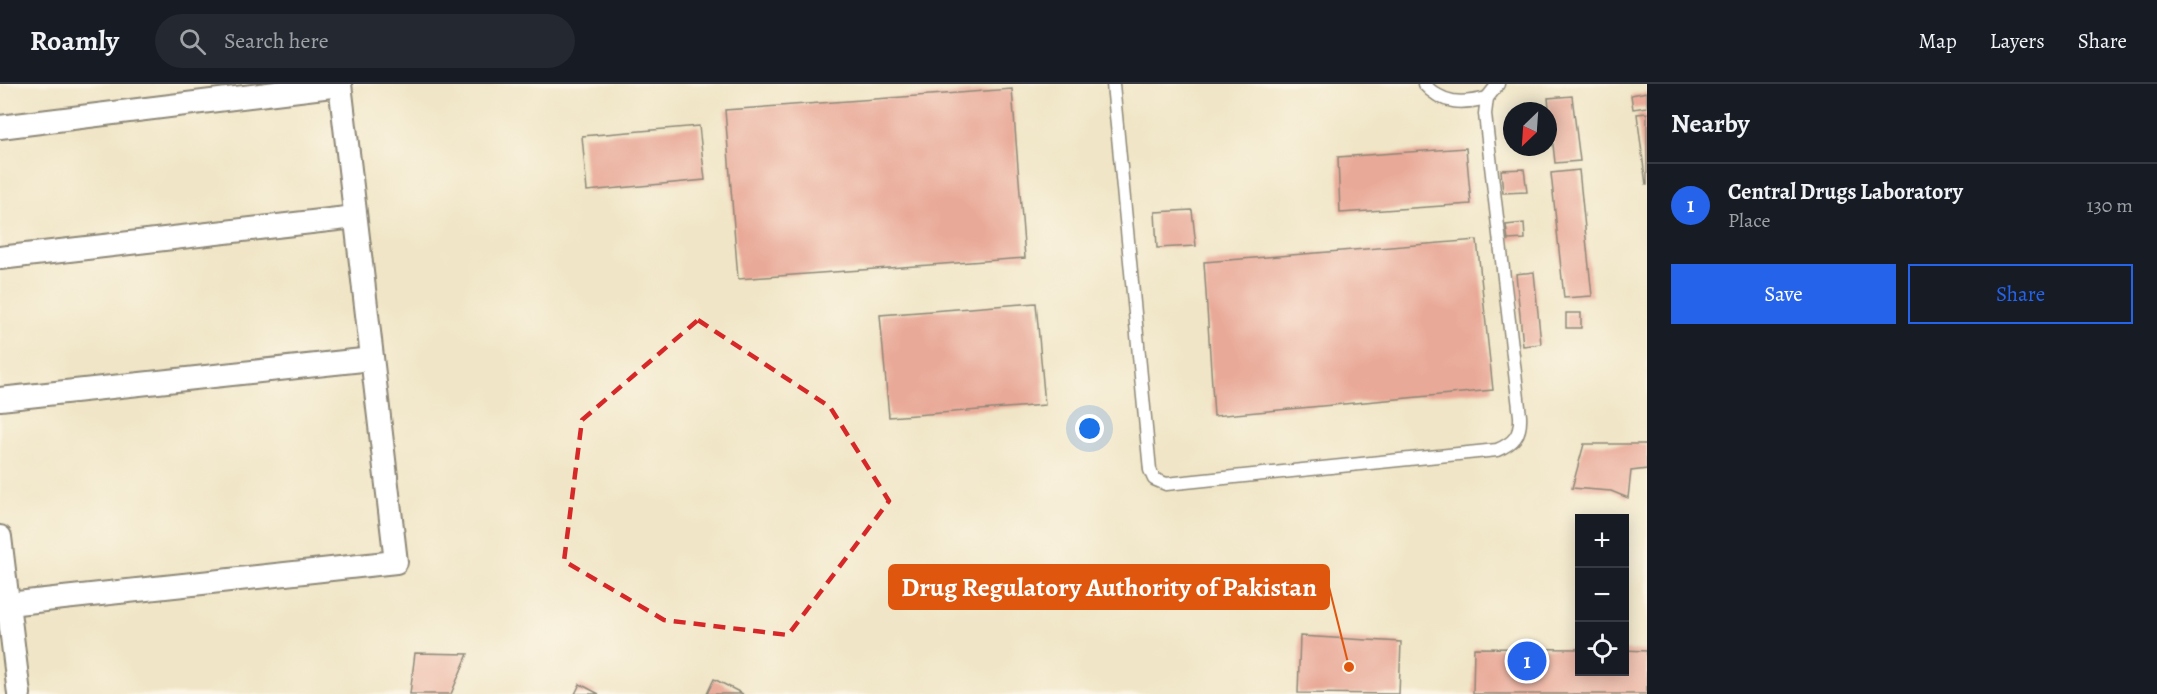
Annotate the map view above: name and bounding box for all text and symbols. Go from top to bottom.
search box [155,14,575,68]
text: Roamly [30,22,119,60]
icon: search [176,25,209,58]
text: Search here [224,26,329,56]
text: Map [1918,27,1957,55]
text: Layers [1990,27,2045,55]
text: Share [2078,27,2127,55]
north arrow [1503,102,1557,156]
text: Nearby [1671,106,1750,141]
text: Central Drugs Laboratory [1728,177,1963,207]
text: 1 [1687,192,1694,219]
text: 130 m [2087,192,2133,219]
text: Place [1728,207,1770,234]
button: Save [1671,264,1896,324]
button: Share [1908,264,2133,324]
your location [1075,414,1104,443]
map controls [1575,514,1629,676]
button: + [1575,514,1629,568]
callout: Drug Regulatory Authority of Pakistan [889,565,1329,609]
button: − [1575,568,1629,622]
text: Drug Regulatory Authority of Pakistan [901,570,1317,605]
button: locate [1575,622,1629,676]
pin: 1 [1508,638,1546,684]

